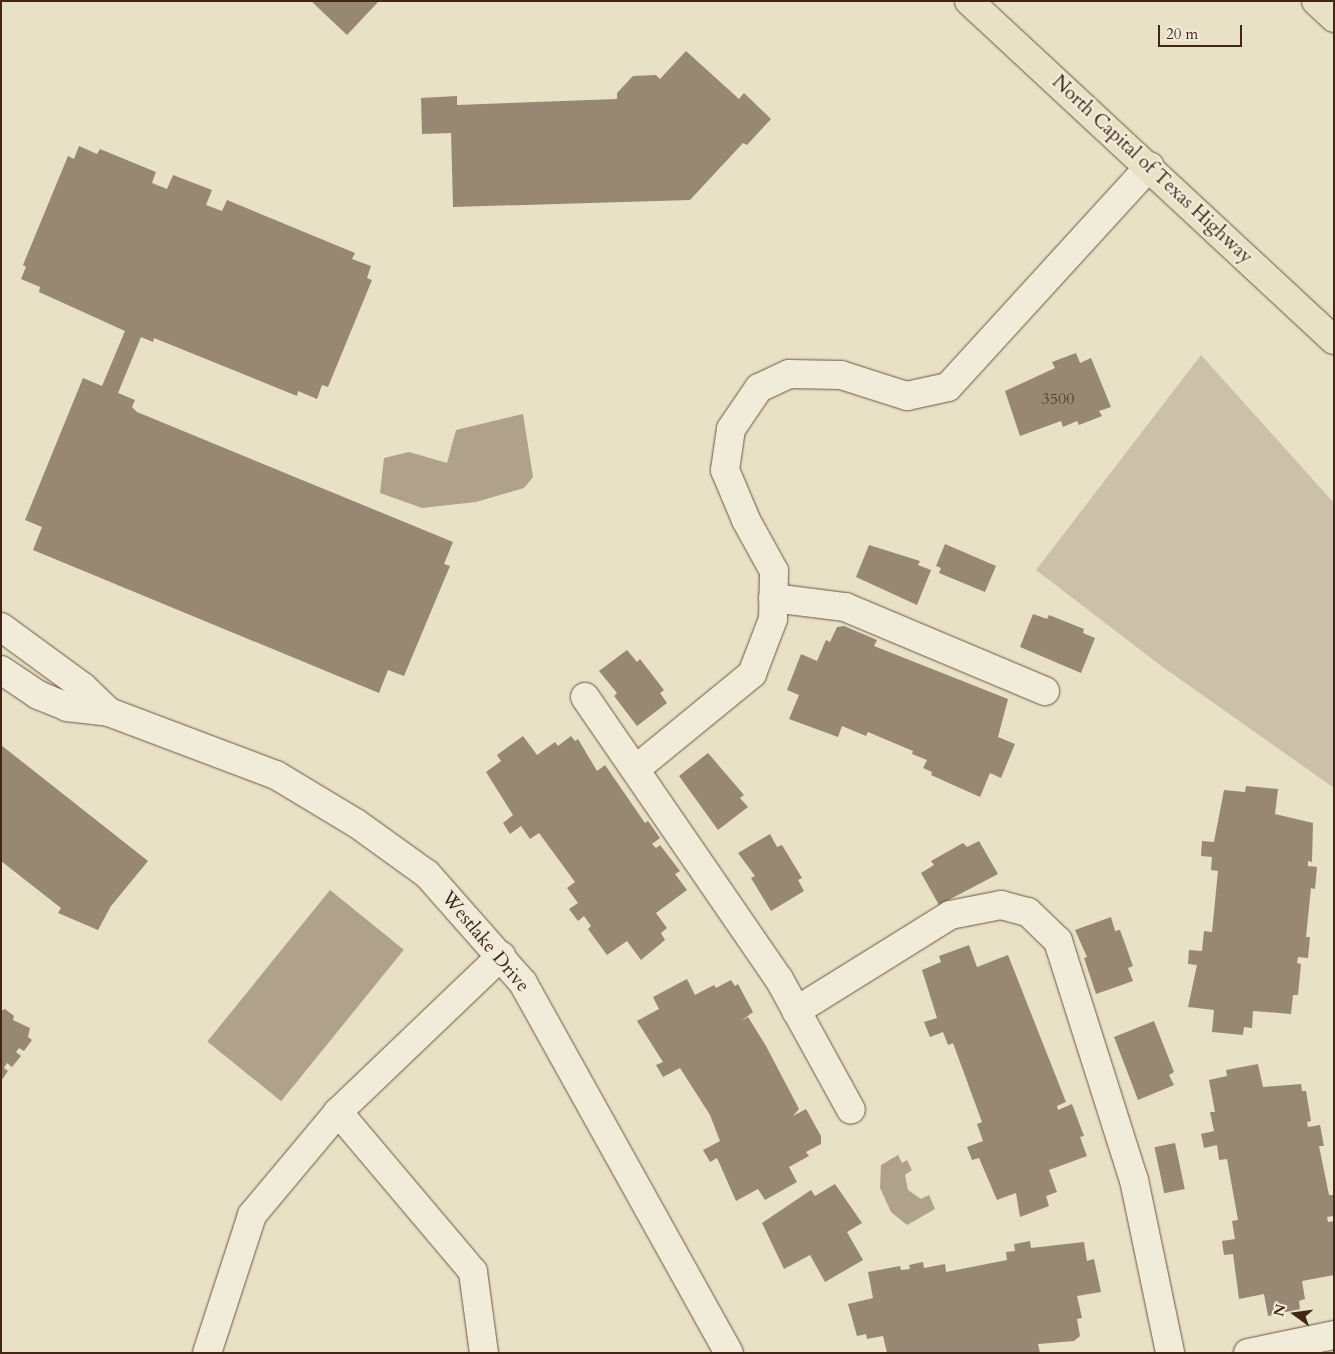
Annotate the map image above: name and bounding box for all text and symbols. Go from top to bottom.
scale bar [1160,15,1244,47]
text: 20 m [1166,24,1198,44]
street label: North Capital of Texas Highway [1047,71,1257,269]
house number: 3500 [1042,389,1074,409]
street label: Westlake Drive [436,887,534,997]
north arrow [1270,1289,1320,1339]
text: N [1269,1302,1291,1318]

